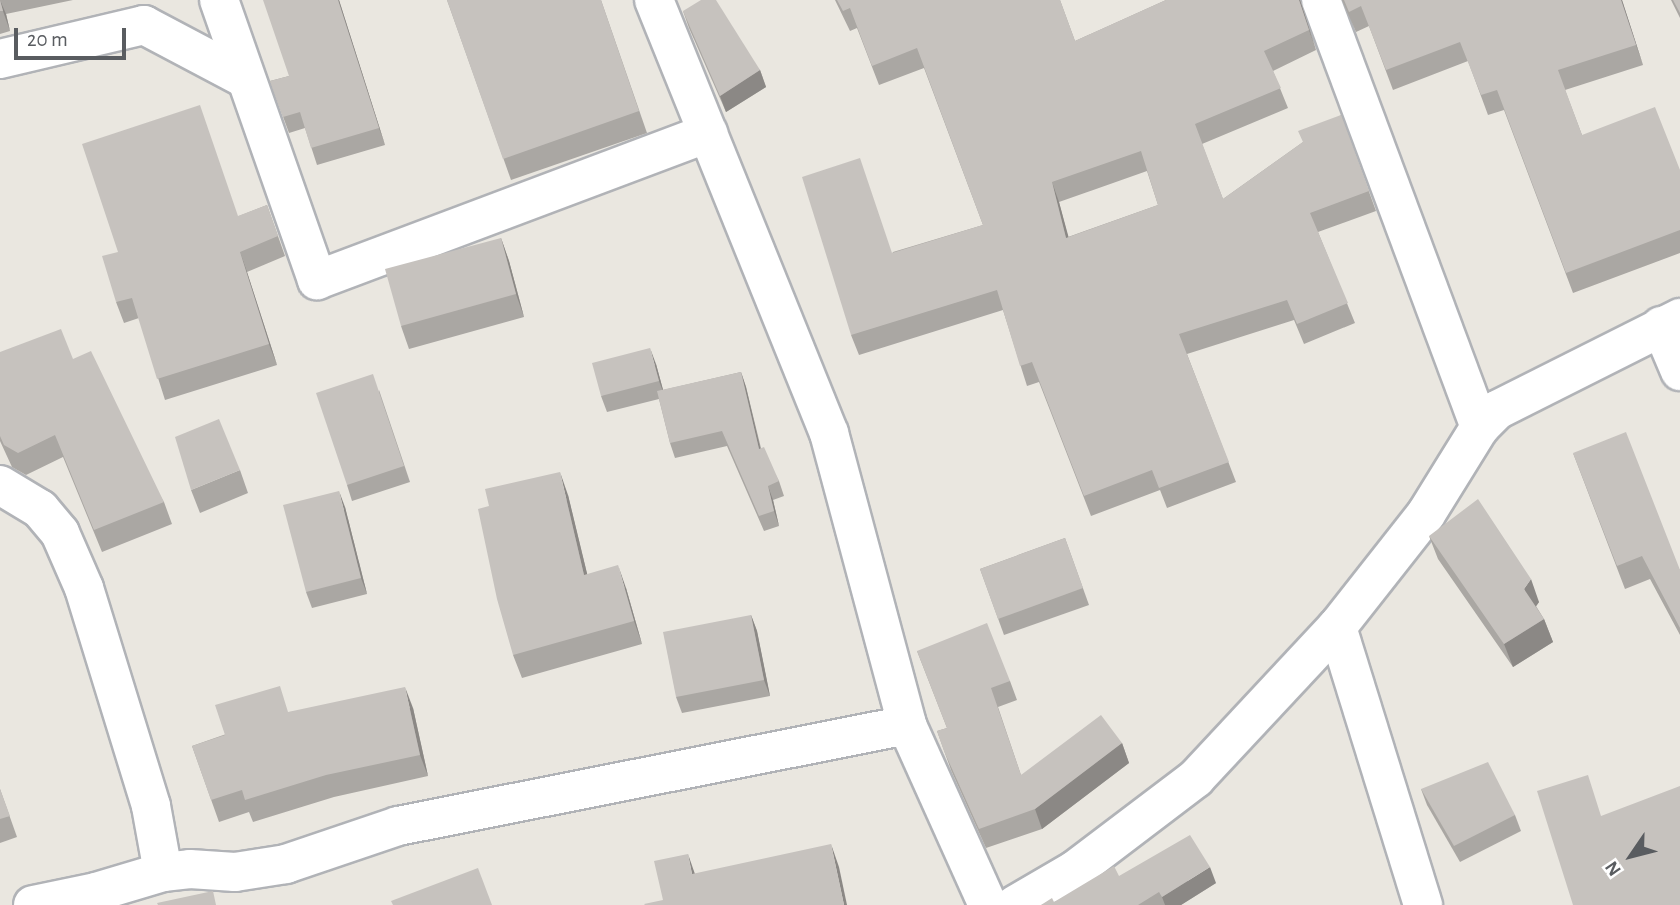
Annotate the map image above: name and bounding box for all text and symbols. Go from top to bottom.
scale bar [18,14,130,58]
text: 20 m [27,29,68,50]
north arrow [1596,821,1666,891]
text: N [1602,857,1625,879]

